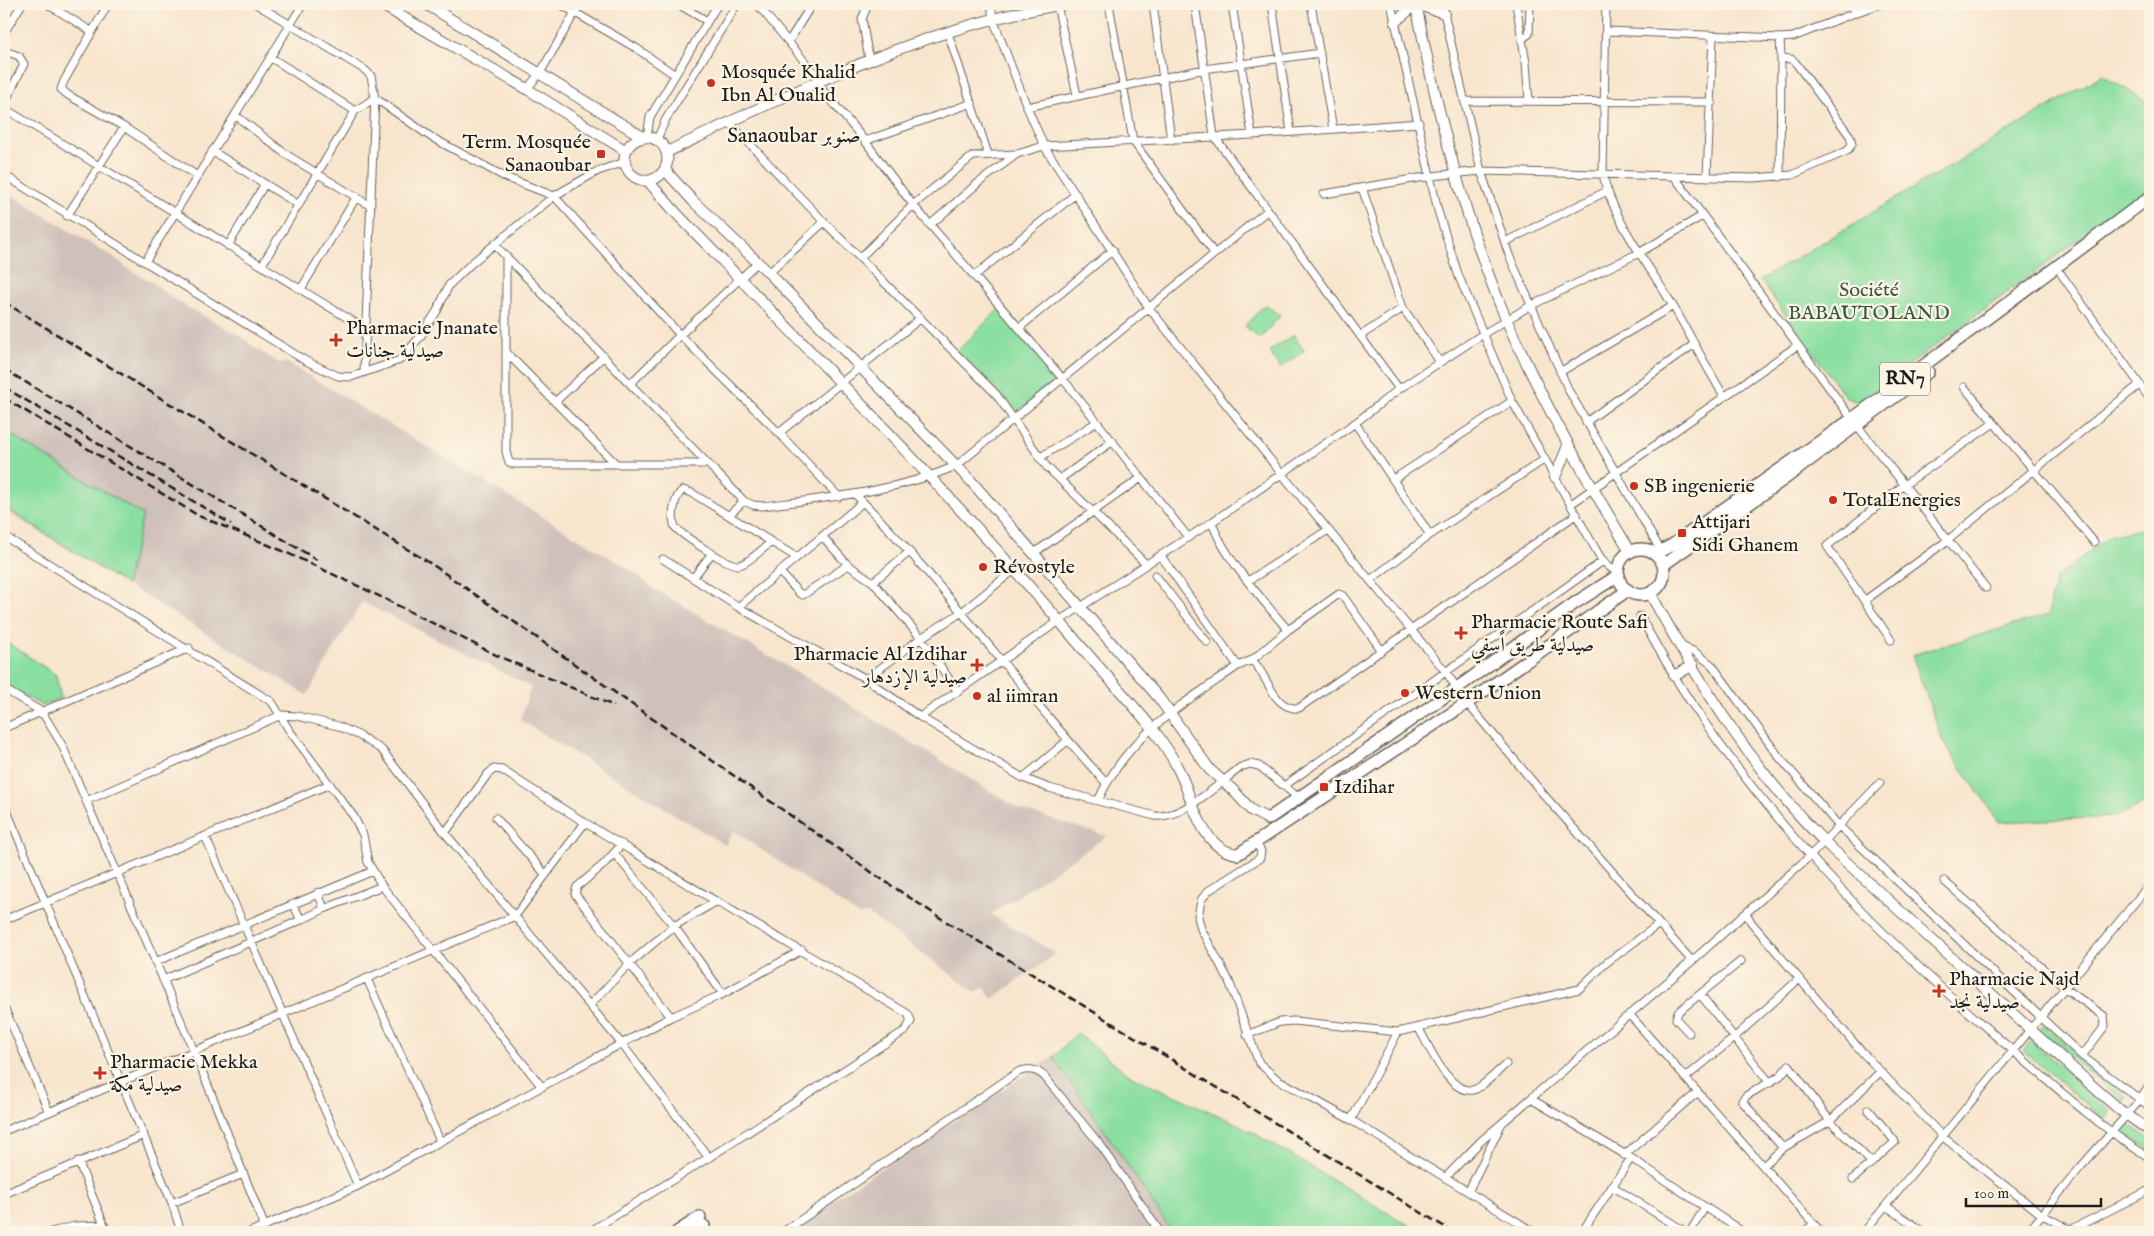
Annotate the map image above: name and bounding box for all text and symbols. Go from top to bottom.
place label: Mosquée Khalid Ibn Al Oualid [721,60,856,108]
marker: Mosquée Khalid Ibn Al Oualid [705,77,717,89]
district label: Sanaoubar صنوبر [727,123,861,150]
place label: Term. Mosquée Sanaoubar [463,130,592,178]
marker: Term. Mosquée Sanaoubar [595,148,607,160]
park label: Société BABAUTOLAND [1788,278,1950,326]
place label: Pharmacie Jnanate صيدلية جنانات [346,316,498,364]
marker: Pharmacie Jnanate صيدلية جنانات [330,334,342,346]
road number: RN7 [1880,362,1930,396]
place label: SB ingenierie [1644,474,1755,499]
marker: SB ingenierie [1628,480,1640,492]
place label: TotalEnergies [1843,488,1961,513]
marker: TotalEnergies [1827,494,1839,506]
place label: Attijari Sidi Ghanem [1691,510,1798,558]
marker: Attijari Sidi Ghanem [1676,527,1688,539]
place label: Révostyle [993,555,1075,580]
marker: Révostyle [977,561,989,573]
place label: Pharmacie Route Safi صيدلية طريق اًسفي [1471,610,1648,664]
marker: Pharmacie Route Safi صيدلية طريق اًسفي [1455,627,1467,639]
place label: Pharmacie Al Izdihar صيدلية الإزدهار [793,642,968,691]
marker: Pharmacie Al Izdihar صيدلية الإزدهار [971,659,983,671]
place label: Western Union [1415,681,1542,706]
place label: al iimran [987,684,1059,709]
marker: Western Union [1399,687,1411,699]
marker: al iimran [971,690,983,702]
place label: Izdihar [1334,775,1395,800]
marker: Izdihar [1318,781,1330,793]
place label: Pharmacie Najd صيدلية نجد [1949,967,2080,1015]
marker: Pharmacie Najd صيدلية نجد [1933,985,1945,997]
place label: Pharmacie Mekka صيدلية مكة [109,1050,258,1098]
marker: Pharmacie Mekka صيدلية مكة [94,1067,106,1079]
scale bar [1966,1176,2102,1208]
text: 100 m [1974,1184,2010,1203]

